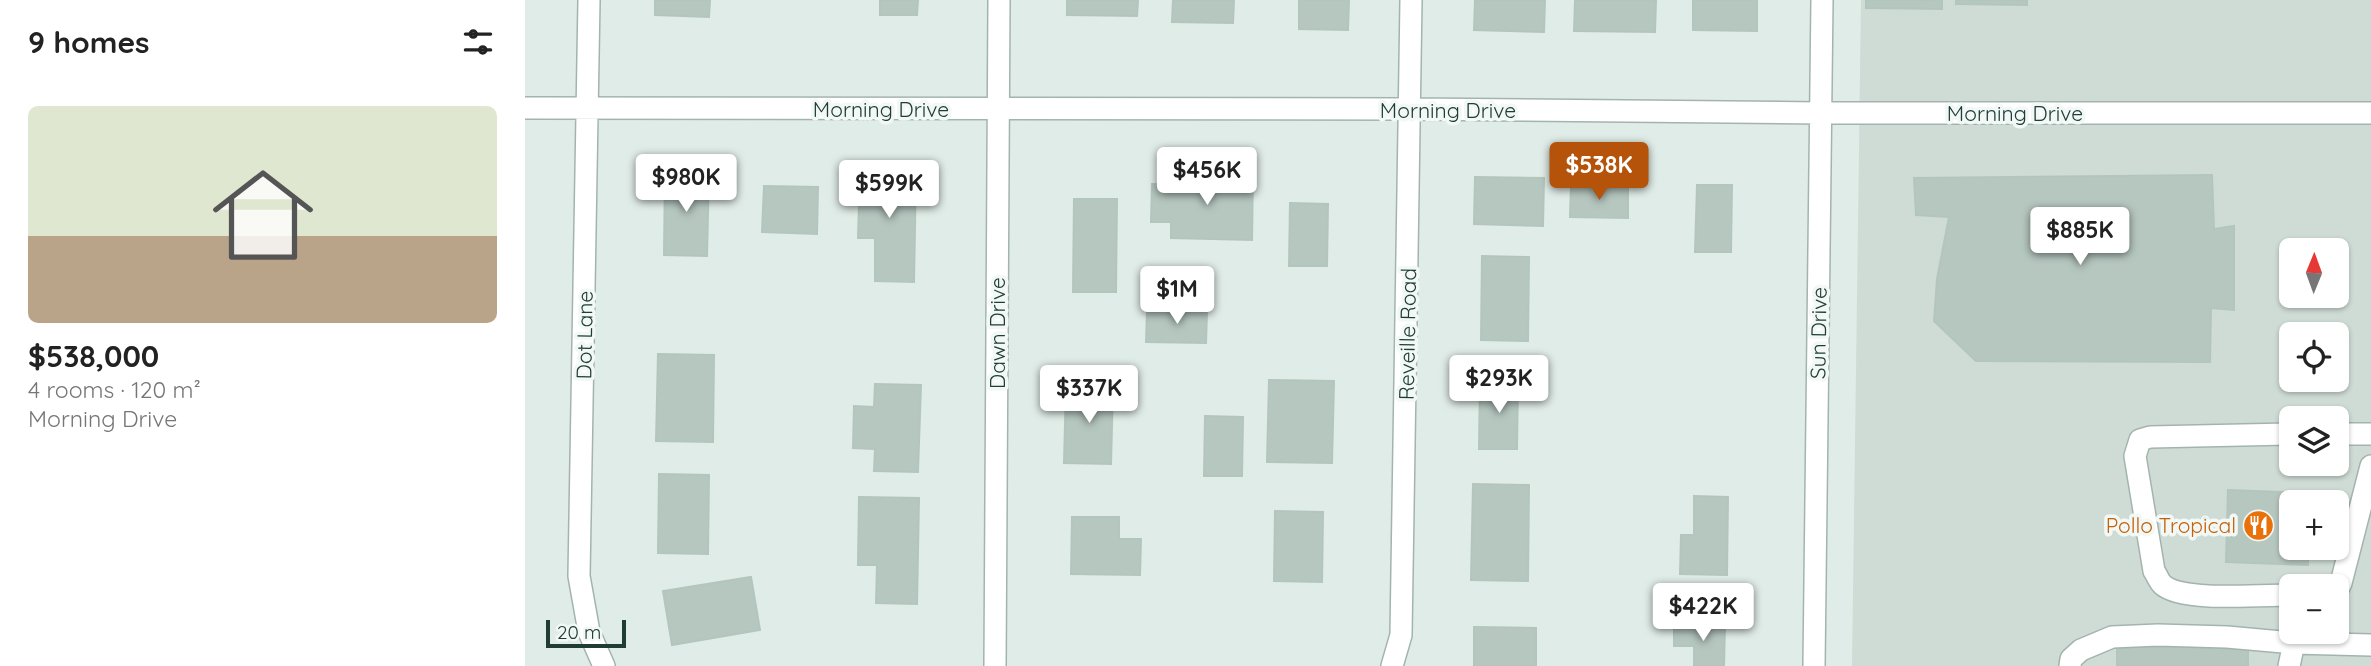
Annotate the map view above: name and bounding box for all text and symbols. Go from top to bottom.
text: 9 homes [28,23,150,61]
icon: filters [459,23,497,61]
street label: Morning Drive [813,96,949,122]
street label: Morning Drive [1380,97,1516,123]
street label: Morning Drive [1947,100,2083,126]
pin: $538K [1550,142,1648,202]
pin: $456K [1158,148,1256,207]
text: $538K [1566,150,1633,179]
icon: home [200,152,326,278]
pin: $980K [637,154,735,214]
text: $456K [1173,155,1241,184]
pin: $599K [840,160,938,220]
text: $980K [652,162,720,191]
text: $599K [855,168,923,197]
pin: $885K [2031,208,2129,267]
text: $885K [2046,215,2114,244]
north arrow [2279,238,2349,308]
map controls [2279,238,2349,644]
pin: $1M [1143,266,1211,326]
street label: Reveille Road [1393,268,1421,400]
text: $1M [1156,274,1198,303]
street label: Dawn Drive [984,277,1010,389]
street label: Sun Drive [1804,287,1832,379]
street label: Dot Lane [570,290,598,380]
button: locate [2279,322,2349,392]
text: $538,000 [28,337,159,375]
pin: $293K [1450,356,1548,415]
text: $293K [1465,363,1533,392]
pin: $337K [1040,366,1138,425]
text: $337K [1056,373,1122,402]
text: 4 rooms · 120 m² [28,375,201,404]
text: Morning Drive [28,404,177,433]
button: layers [2279,406,2349,476]
button: + [2279,490,2349,560]
restaurant icon: Pollo Tropical [2242,508,2276,542]
place label: Pollo Tropical [2106,512,2236,538]
button: − [2279,574,2349,644]
pin: $422K [1654,584,1752,643]
text: $422K [1669,591,1737,620]
scale bar [546,617,627,649]
text: 20 m [557,620,601,644]

